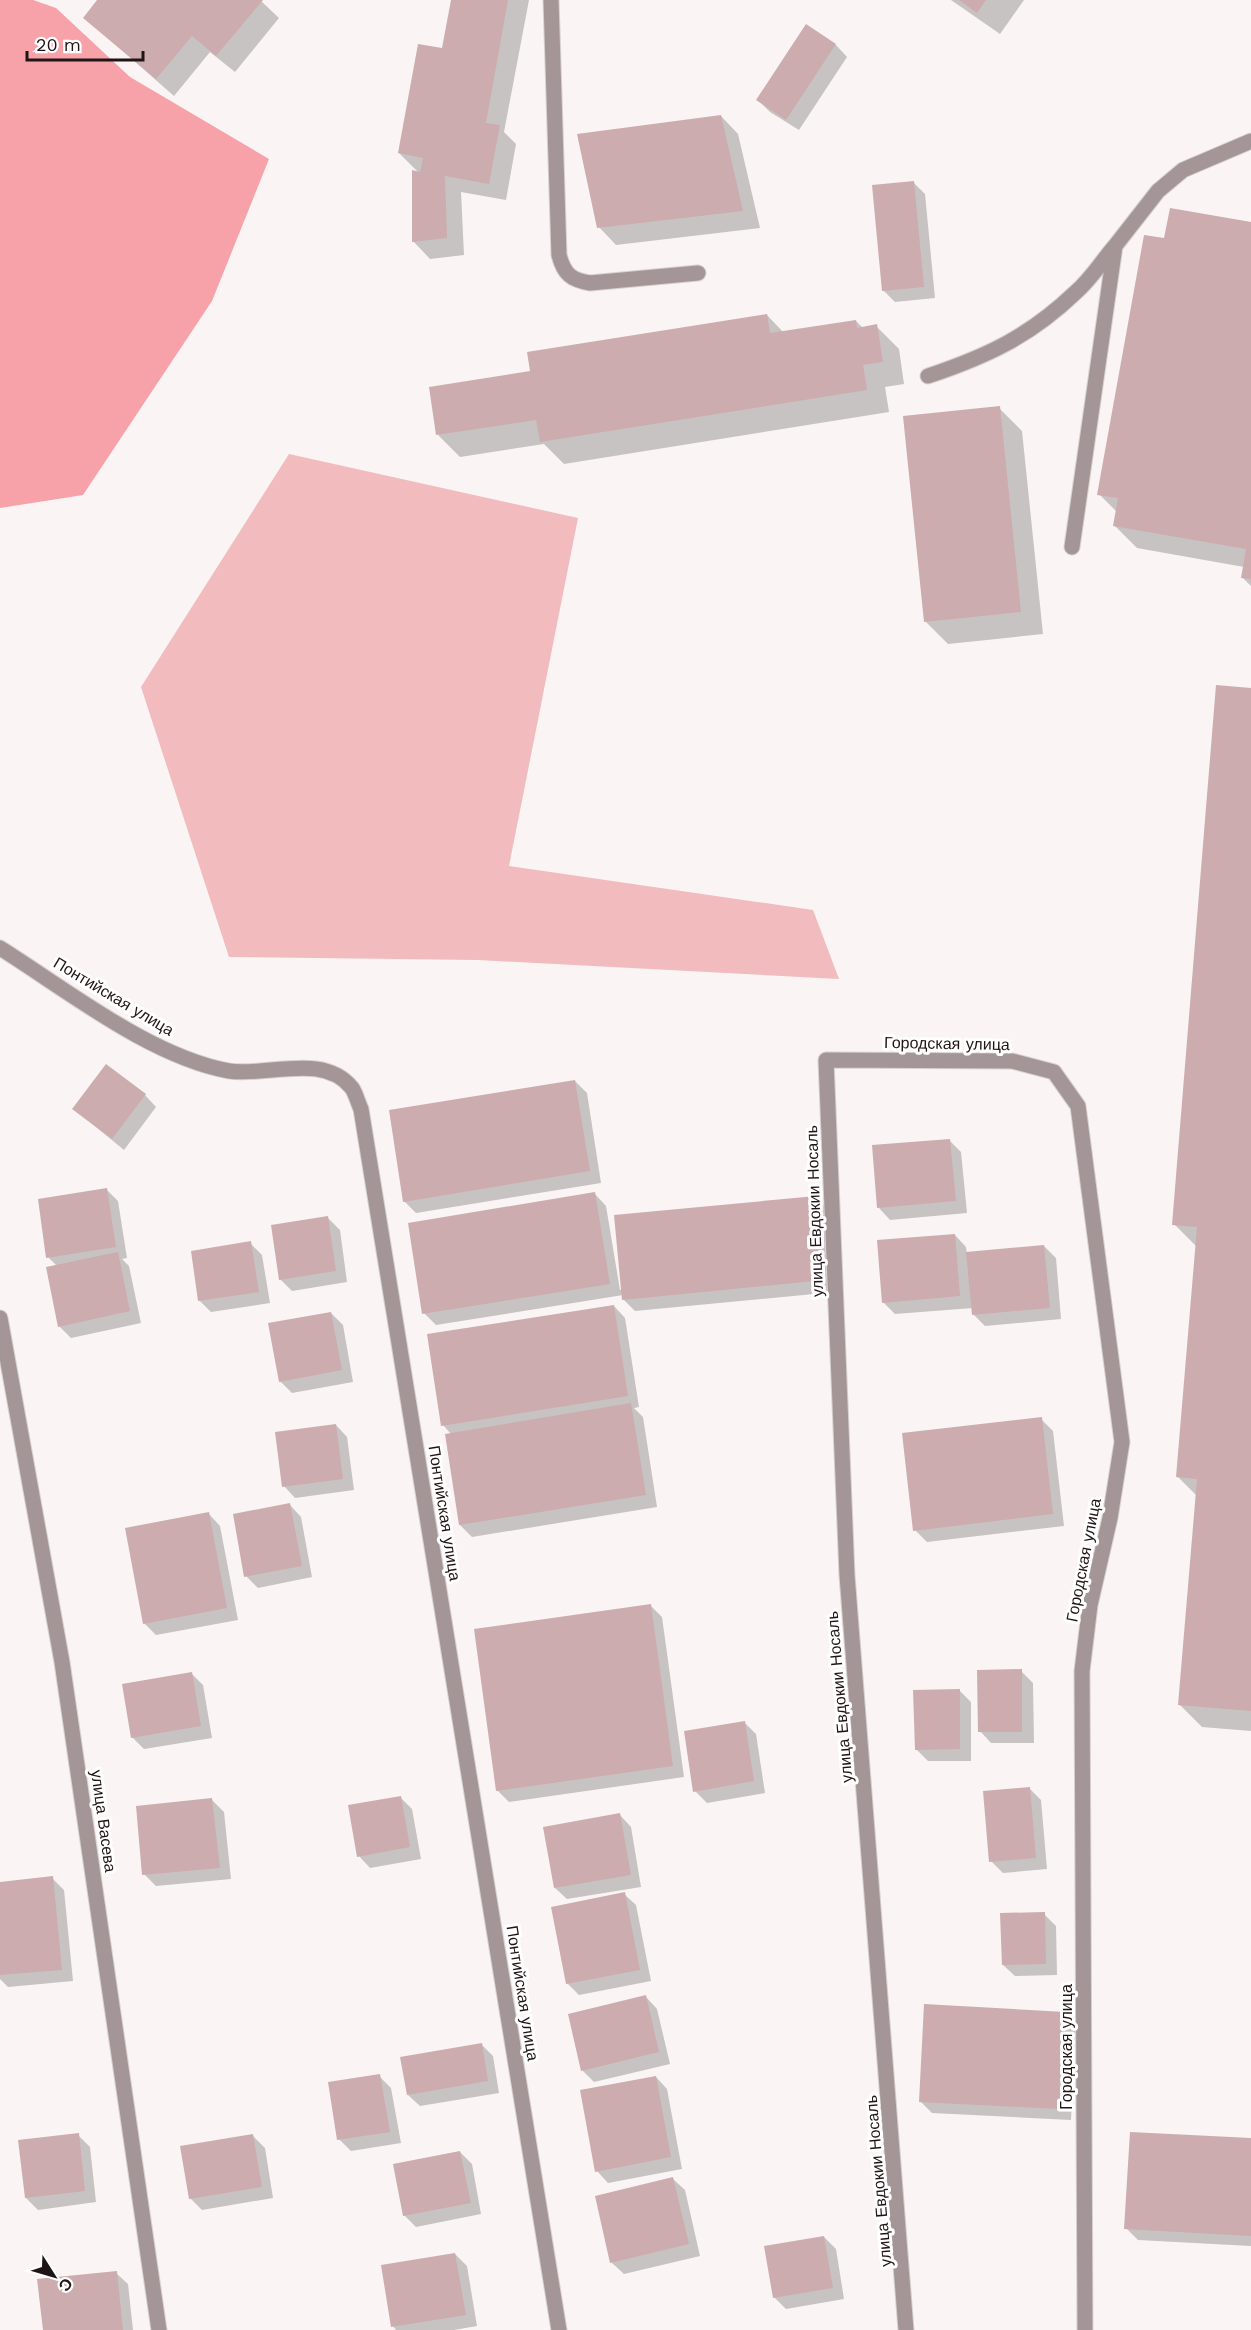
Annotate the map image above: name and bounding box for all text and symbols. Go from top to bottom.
scale bar [27,24,142,62]
text: 20 m [36,34,81,55]
street label: Понтийская улица [50,953,177,1040]
street label: Городская улица [884,1033,1010,1054]
street label: улица Евдокии Носаль [802,1125,827,1297]
street label: Понтийская улица [424,1444,465,1582]
street label: Городская улица [1062,1497,1105,1624]
street label: улица Евдокии Носаль [823,1610,856,1783]
street label: улица Васева [87,1769,120,1874]
street label: Понтийская улица [502,1924,543,2062]
street label: Городская улица [1057,1984,1076,2110]
street label: улица Евдокии Носаль [862,2094,895,2267]
north arrow [24,2246,84,2306]
text: С [54,2274,77,2295]

